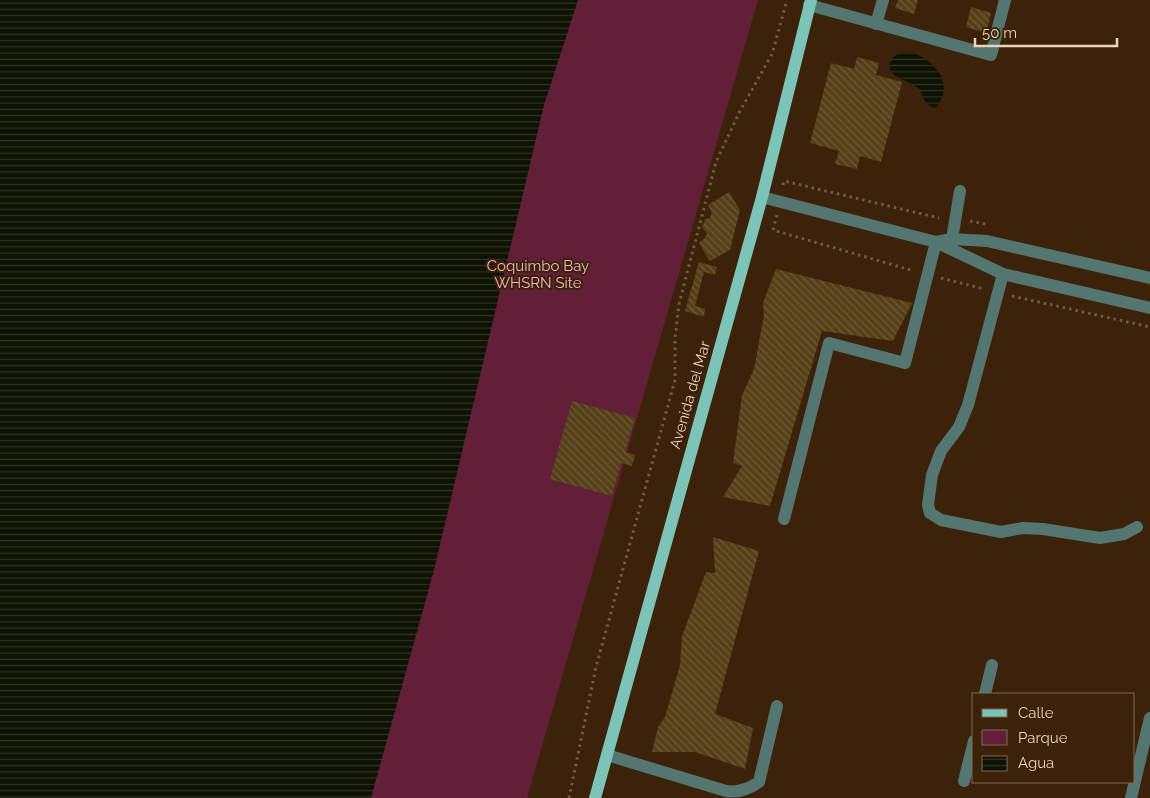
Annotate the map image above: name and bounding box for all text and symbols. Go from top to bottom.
scale bar [975,15,1118,47]
text: 50 m [982,24,1017,42]
park label: Coquimbo Bay WHSRN Site [487,257,589,292]
street label: Avenida del Mar [666,338,714,451]
legend [972,693,1135,783]
text: Calle [1018,704,1054,722]
text: Parque [1018,729,1068,747]
text: Agua [1018,754,1054,772]

